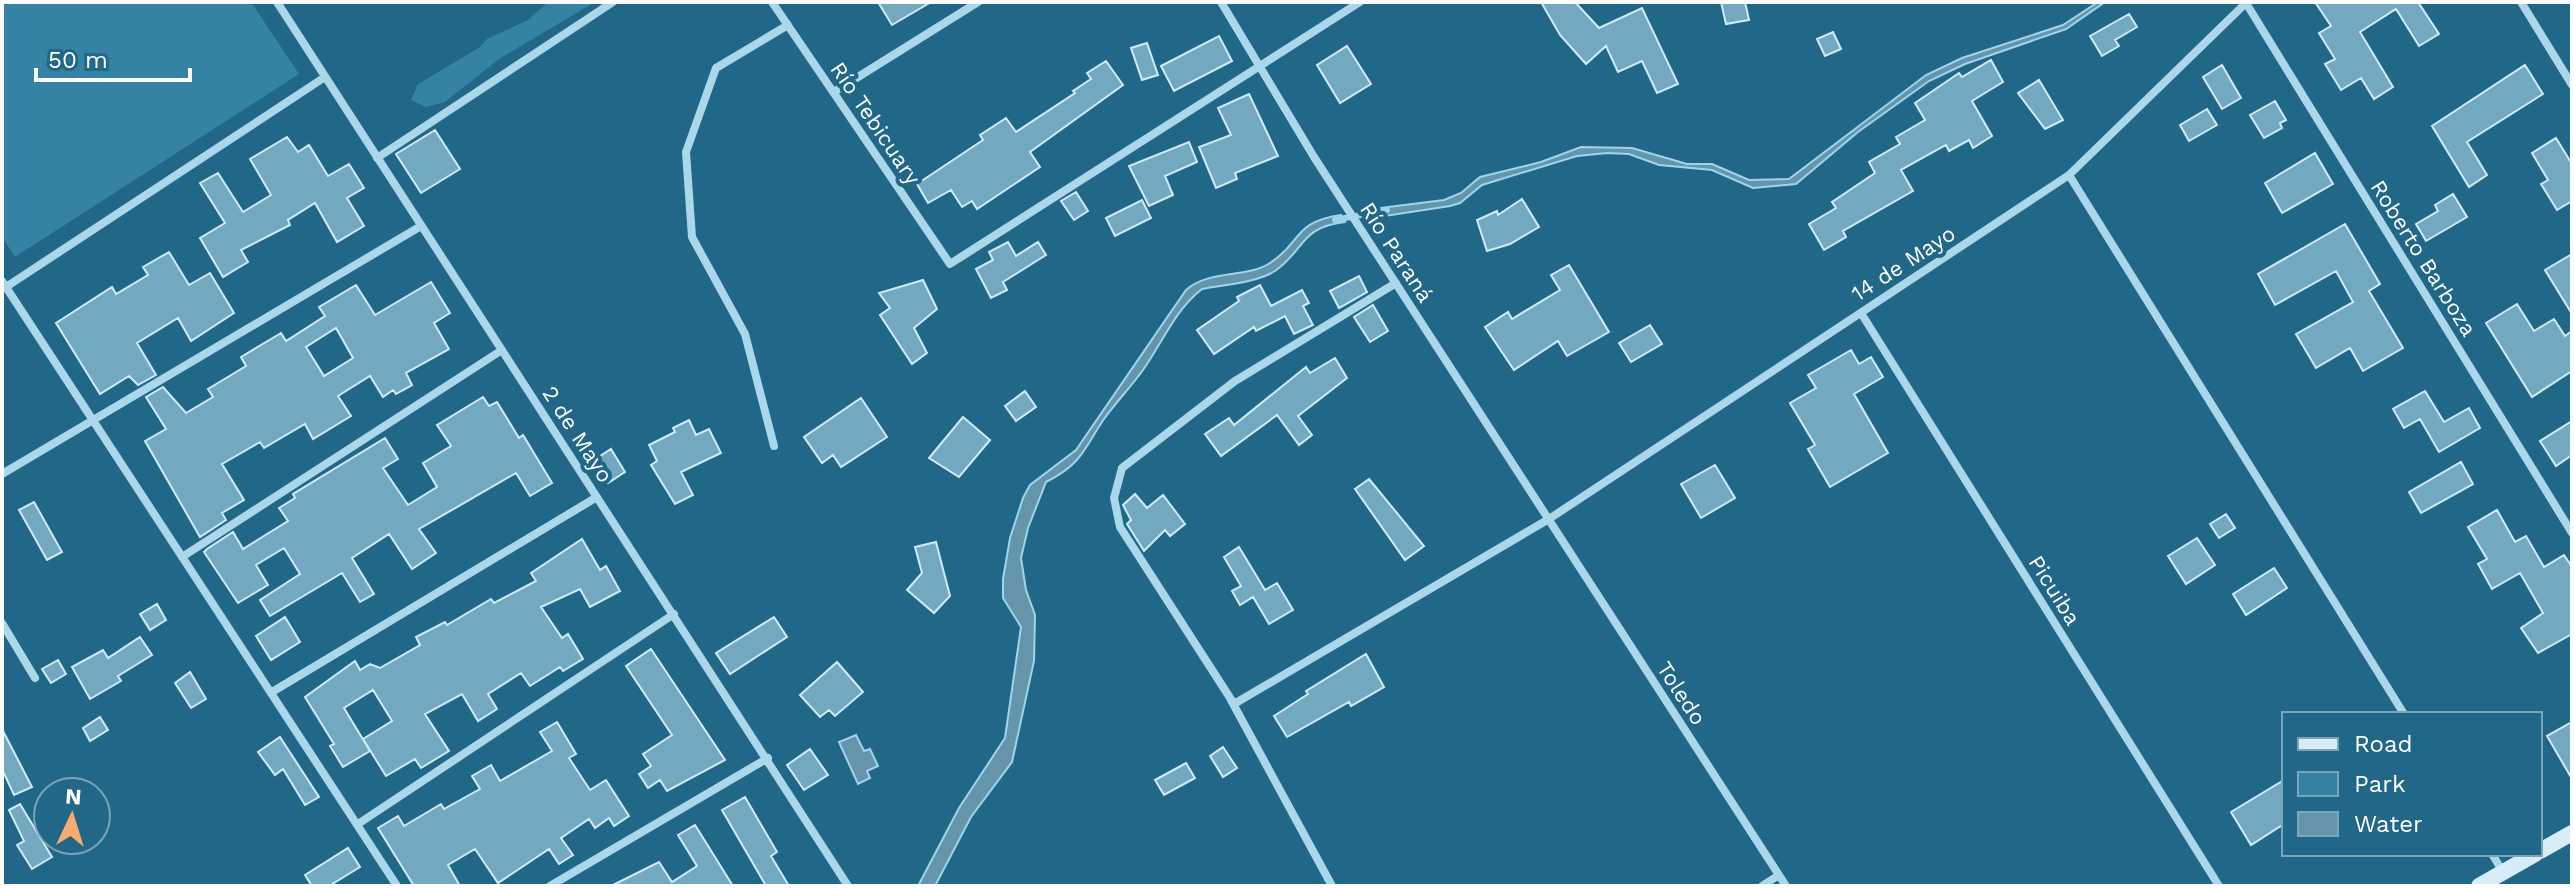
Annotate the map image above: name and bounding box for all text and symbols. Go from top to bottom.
scale bar [36,32,190,82]
text: 50 m [48,46,108,74]
street label: Río Tebicuary [825,57,926,190]
street label: Roberto Barboza [2366,176,2482,341]
street label: Río Paraná [1355,198,1438,307]
street label: 14 de Mayo [1847,221,1960,306]
street label: 2 de Mayo [537,382,618,487]
street label: Picuiba [2024,551,2086,630]
street label: Toledo [1652,657,1711,730]
legend [2282,712,2542,856]
text: Road [2354,730,2413,758]
text: Park [2354,770,2406,798]
north arrow [32,776,112,856]
text: N [64,784,82,810]
text: Water [2354,810,2423,838]

